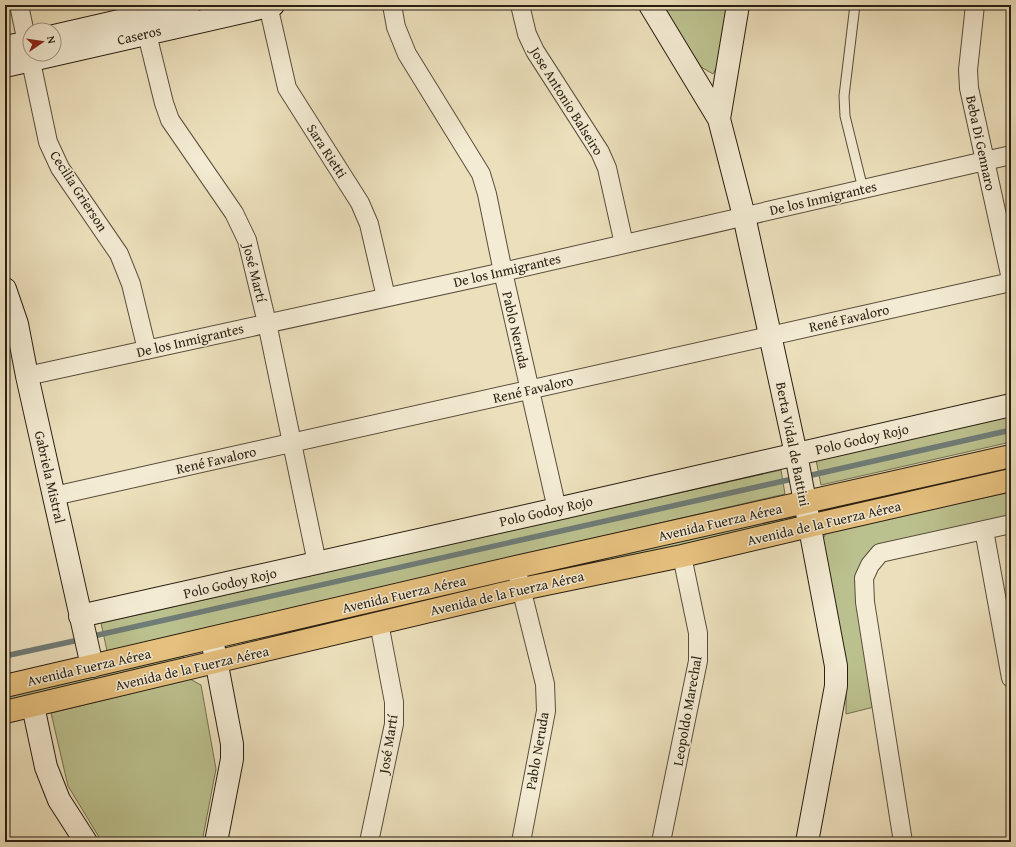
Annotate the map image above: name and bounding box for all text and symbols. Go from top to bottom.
street label: Caseros [115,20,163,50]
north arrow [22,22,62,62]
text: N [43,34,61,46]
street label: Jose Antonio Balseiro [524,41,608,159]
street label: Beba Di Gennaro [961,94,1001,192]
street label: Sara Rietti [302,120,352,182]
street label: Cecilia Grierson [45,147,113,235]
street label: De los Inmigrantes [767,176,879,220]
street label: José Martí [238,240,272,305]
street label: De los Inmigrantes [451,248,563,292]
street label: Pablo Neruda [497,289,535,371]
street label: René Favaloro [807,299,891,337]
street label: De los Inmigrantes [134,318,246,362]
street label: René Favaloro [491,370,575,408]
street label: Berta Vidal de Battini [771,380,815,508]
street label: Polo Godoy Rojo [813,419,911,459]
street label: Gabriela Mistral [30,429,70,525]
street label: René Favaloro [174,441,258,479]
street label: Polo Godoy Rojo [497,491,595,531]
street label: Avenida de la Fuerza Aérea [745,496,903,550]
street label: Avenida Fuerza Aérea [656,498,784,546]
street label: Polo Godoy Rojo [181,563,279,603]
street label: Avenida de la Fuerza Aérea [428,566,586,620]
street label: Avenida Fuerza Aérea [340,570,468,618]
street label: Avenida de la Fuerza Aérea [113,641,271,695]
street label: Avenida Fuerza Aérea [25,643,153,691]
street label: Leopoldo Marechal [667,654,707,768]
street label: Pablo Neruda [520,710,554,791]
street label: José Martí [373,712,403,777]

